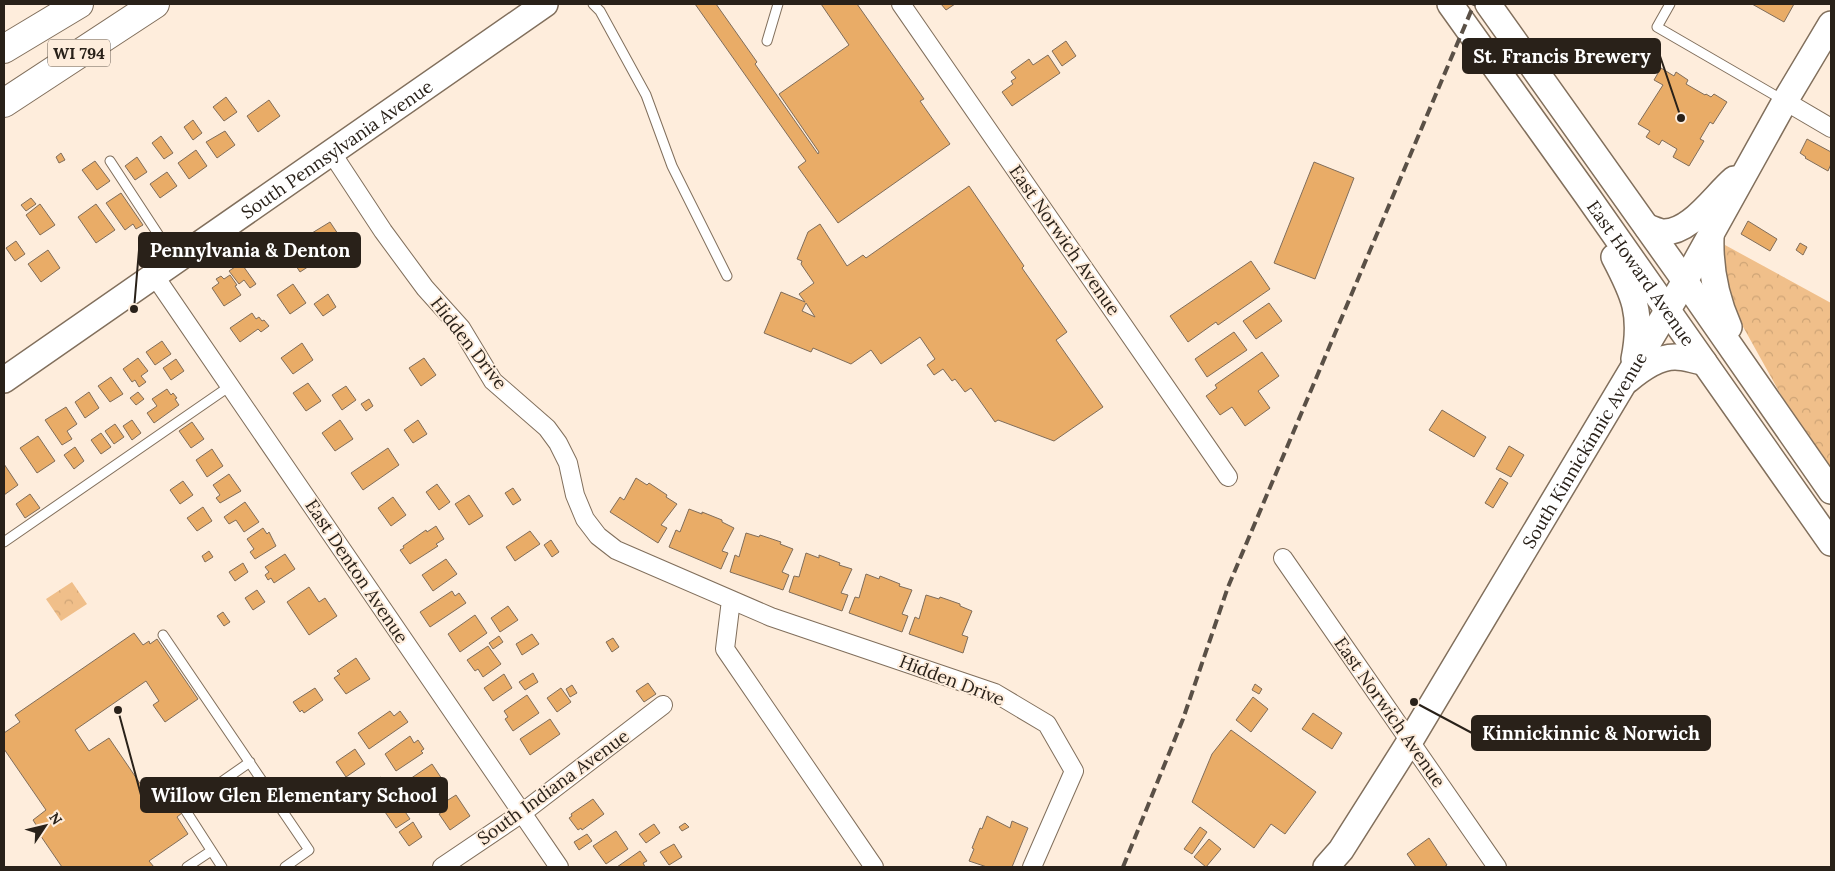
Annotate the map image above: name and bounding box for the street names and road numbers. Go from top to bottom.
road number: WI 794 [48,40,110,66]
street label: South Pennsylvania Avenue [236,74,437,223]
street label: East Norwich Avenue [1004,160,1126,320]
street label: East Howard Avenue [1582,196,1700,350]
street label: Hidden Drive [426,292,512,394]
street label: South Kinnickinnic Avenue [1517,347,1652,552]
street label: East Denton Avenue [300,495,414,648]
street label: East Norwich Avenue [1329,632,1451,792]
street label: Hidden Drive [896,649,1008,711]
street label: South Indiana Avenue [473,724,634,850]

